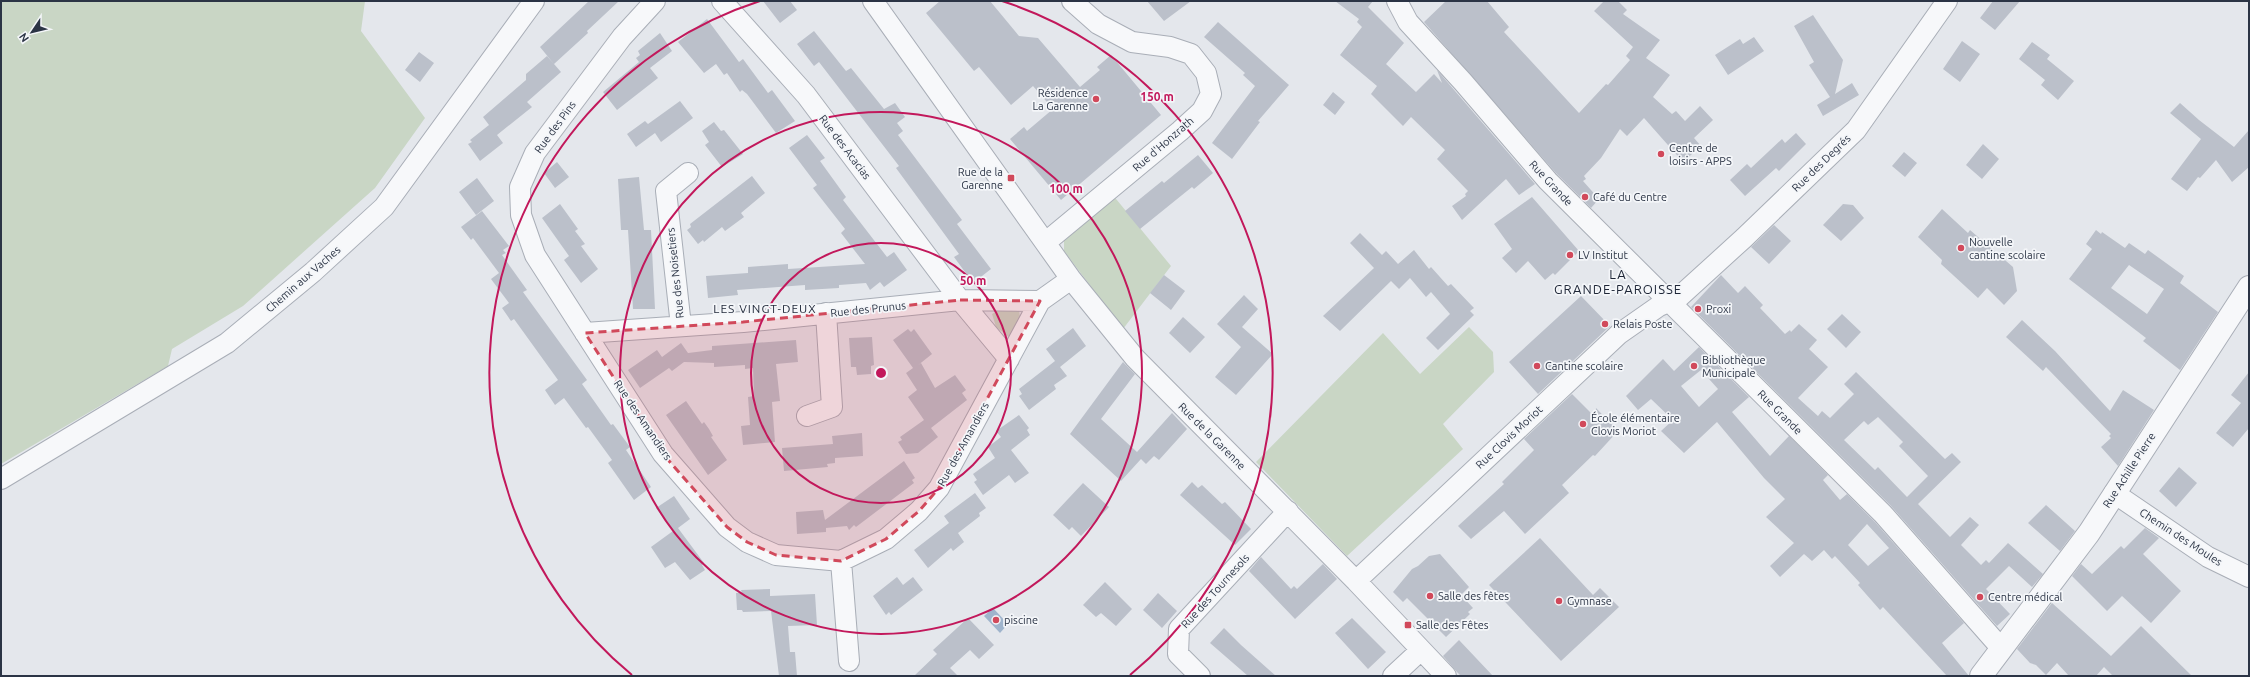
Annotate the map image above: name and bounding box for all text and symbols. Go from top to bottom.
north arrow [12,12,52,52]
text: N [17,31,31,45]
place label: Résidence La Garenne [1032,87,1088,112]
text: 150 m [1140,90,1174,103]
marker: Résidence La Garenne [1091,94,1101,104]
street label: Rue des Pins [532,98,578,156]
street label: Rue des Acacias [817,112,873,182]
street label: Rue d'Honzrath [1130,114,1196,174]
street label: Rue des Degrés [1789,132,1853,194]
place label: Centre de loisirs - APPS [1669,142,1732,167]
marker: Centre de loisirs - APPS [1656,149,1666,159]
street label: Rue Grande [1527,158,1575,208]
place label: Rue de la Garenne [958,166,1003,191]
marker: Rue de la Garenne [1006,173,1016,183]
text: 100 m [1049,182,1083,195]
place label: Café du Centre [1593,191,1667,203]
marker: Café du Centre [1580,192,1590,202]
street label: Rue des Noisetiers [664,227,686,319]
place label: Nouvelle cantine scolaire [1969,236,2046,261]
street label: Chemin aux Vaches [263,243,343,315]
marker: Nouvelle cantine scolaire [1956,243,1966,253]
place label: LV Institut [1578,249,1629,261]
marker: LV Institut [1565,250,1575,260]
district label: LA GRANDE-PAROISSE [1554,267,1682,296]
text: 50 m [960,274,986,287]
street label: Rue des Prunus [830,299,907,319]
district label: LES VINGT-DEUX [713,302,817,315]
place label: Proxi [1706,303,1731,315]
marker: Proxi [1693,304,1703,314]
place label: Relais Poste [1613,318,1672,330]
marker: Relais Poste [1600,319,1610,329]
place label: Bibliothèque Municipale [1702,354,1766,379]
place label: Cantine scolaire [1545,360,1623,372]
marker: Cantine scolaire [1532,361,1542,371]
marker: Bibliothèque Municipale [1689,361,1699,371]
centre of rings [874,366,888,380]
street label: Rue des Amandiers [612,378,674,463]
street label: Rue Grande [1755,387,1805,437]
street label: Rue des Amandiers [935,400,991,488]
street label: Rue de la Garenne [1176,400,1248,472]
street label: Rue Clovis Moriot [1473,403,1545,471]
place label: École élémentaire Clovis Moriot [1591,411,1680,437]
marker: École élémentaire Clovis Moriot [1578,419,1588,429]
street label: Rue Achille Pierre [2100,430,2158,510]
street label: Chemin des Moules [2138,506,2225,568]
street label: Rue des Tournesols [1179,551,1251,630]
place label: Salle des fêtes [1438,590,1509,602]
marker: Salle des fêtes [1425,591,1435,601]
place label: Centre médical [1988,591,2063,603]
marker: Centre médical [1975,592,1985,602]
place label: Gymnase [1567,595,1612,607]
marker: Gymnase [1554,596,1564,606]
place label: piscine [1004,614,1038,626]
marker: piscine [991,615,1001,625]
place label: Salle des Fêtes [1416,619,1489,631]
marker: Salle des Fêtes [1403,620,1413,630]

